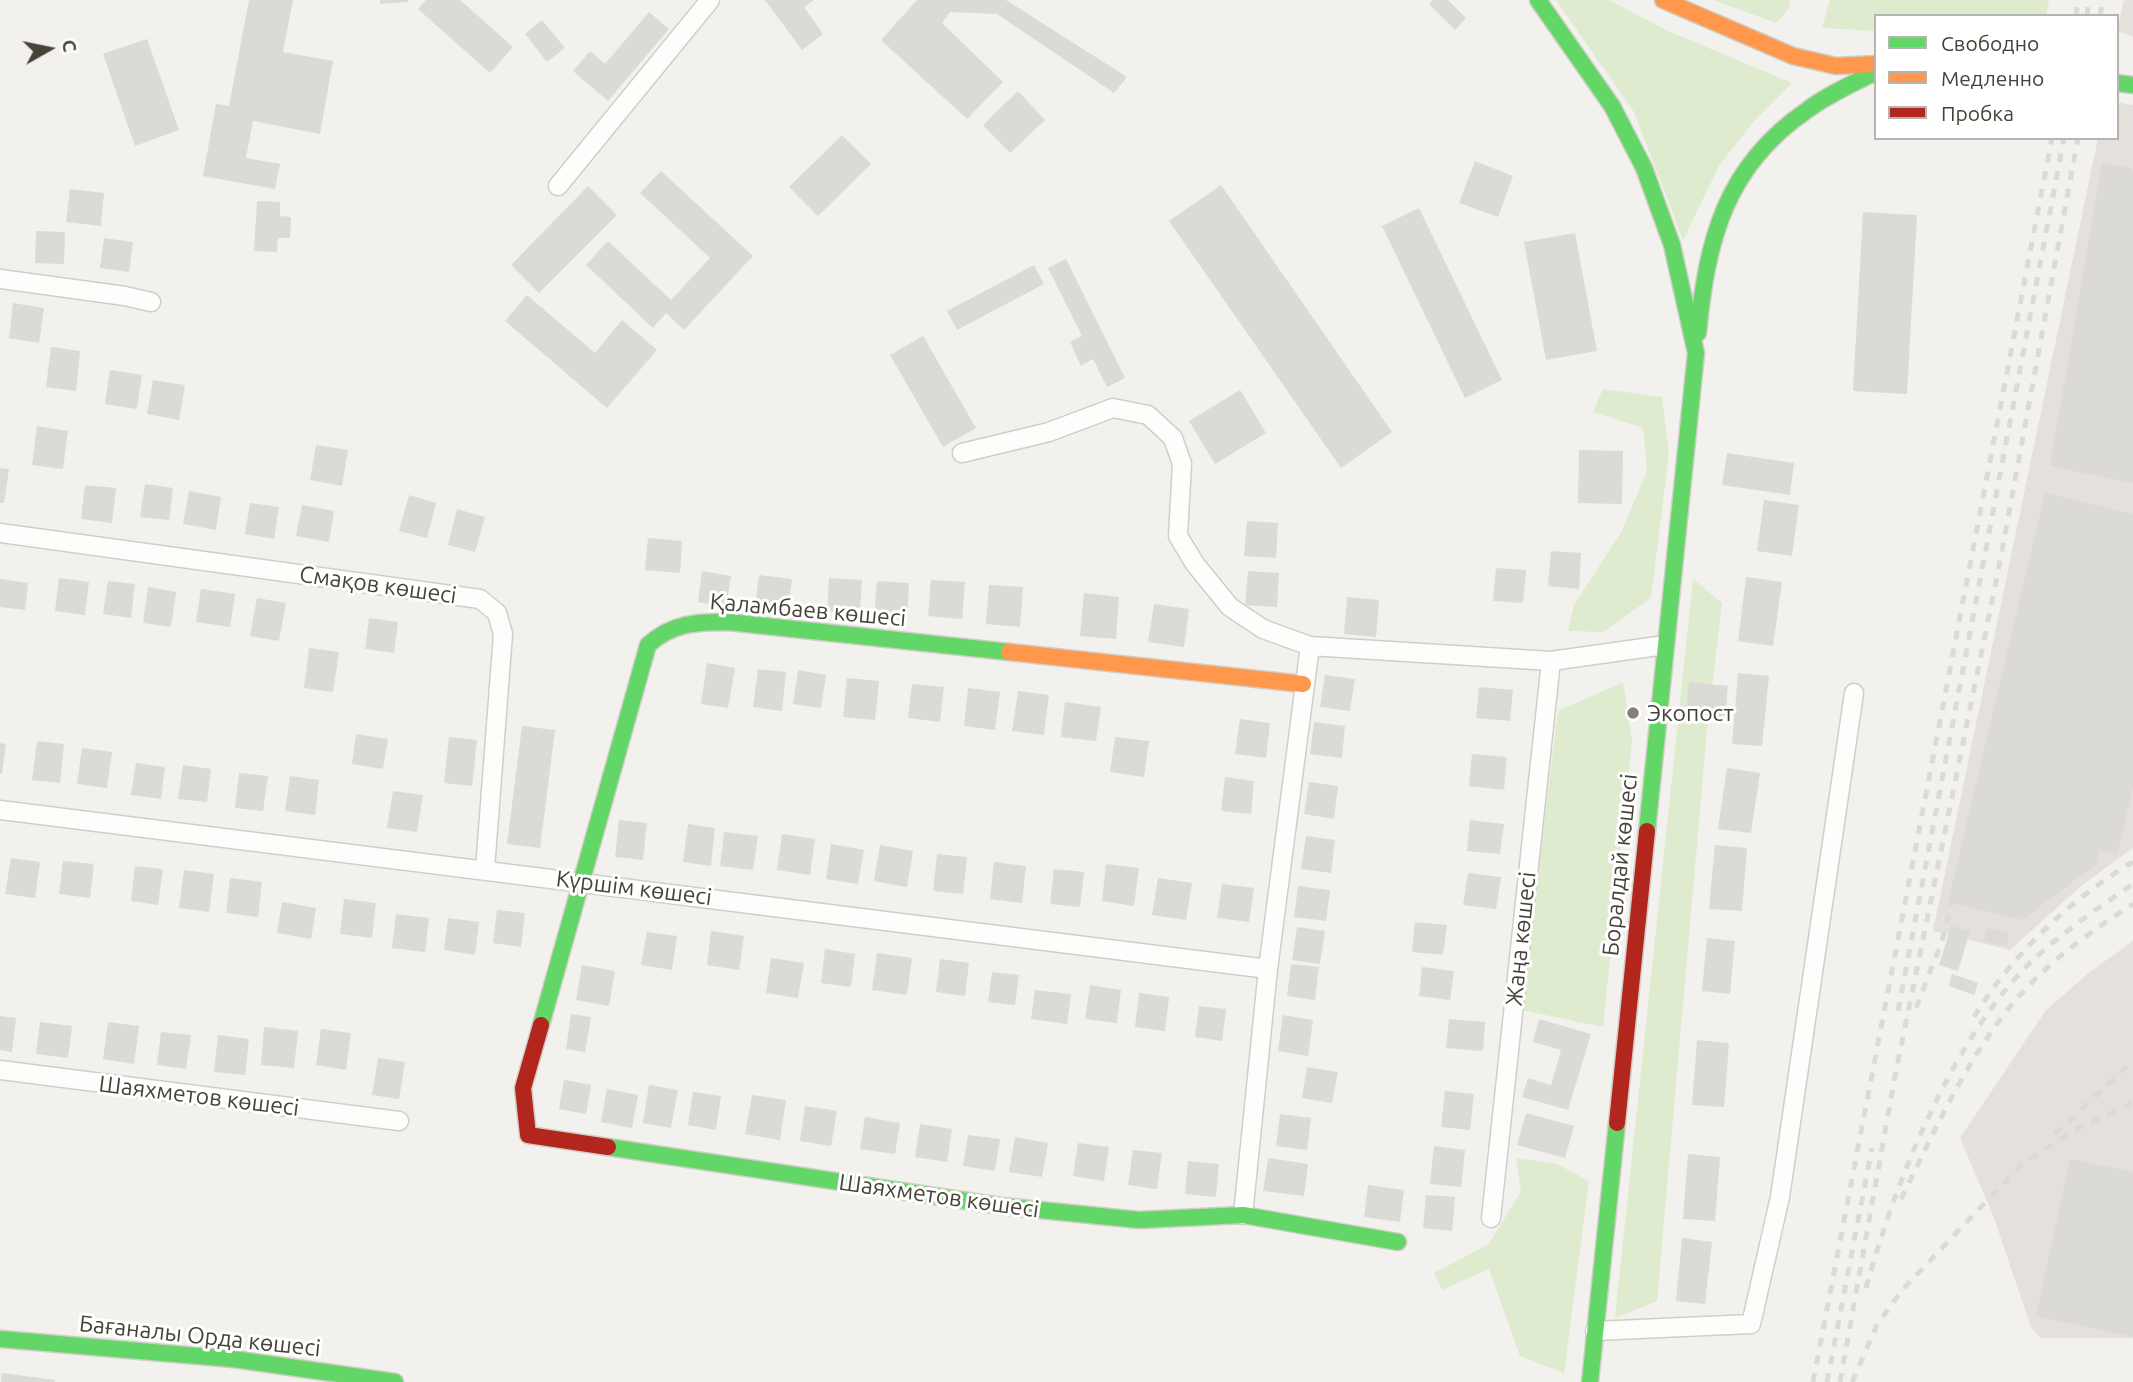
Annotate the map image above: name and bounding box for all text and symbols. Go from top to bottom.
north arrow [14,14,84,84]
legend [1874,14,2119,140]
text: Свободно [1941,31,2039,55]
text: С [58,38,82,53]
text: Медленно [1941,66,2044,90]
text: Пробка [1941,101,2014,125]
street label: Смақов көшесі [298,560,458,610]
street label: Қаламбаев көшесі [709,588,907,632]
place label: Экопост [1647,699,1734,727]
marker: Экопост [1625,705,1641,721]
street label: Боралдай көшесі [1597,773,1643,957]
street label: Күршім көшесі [555,865,713,911]
street label: Жаңа көшесі [1500,871,1542,1007]
street label: Шаяхметов көшесі [97,1070,301,1122]
street label: Шаяхметов көшесі [837,1168,1041,1224]
street label: Бағаналы Орда көшесі [78,1310,322,1362]

